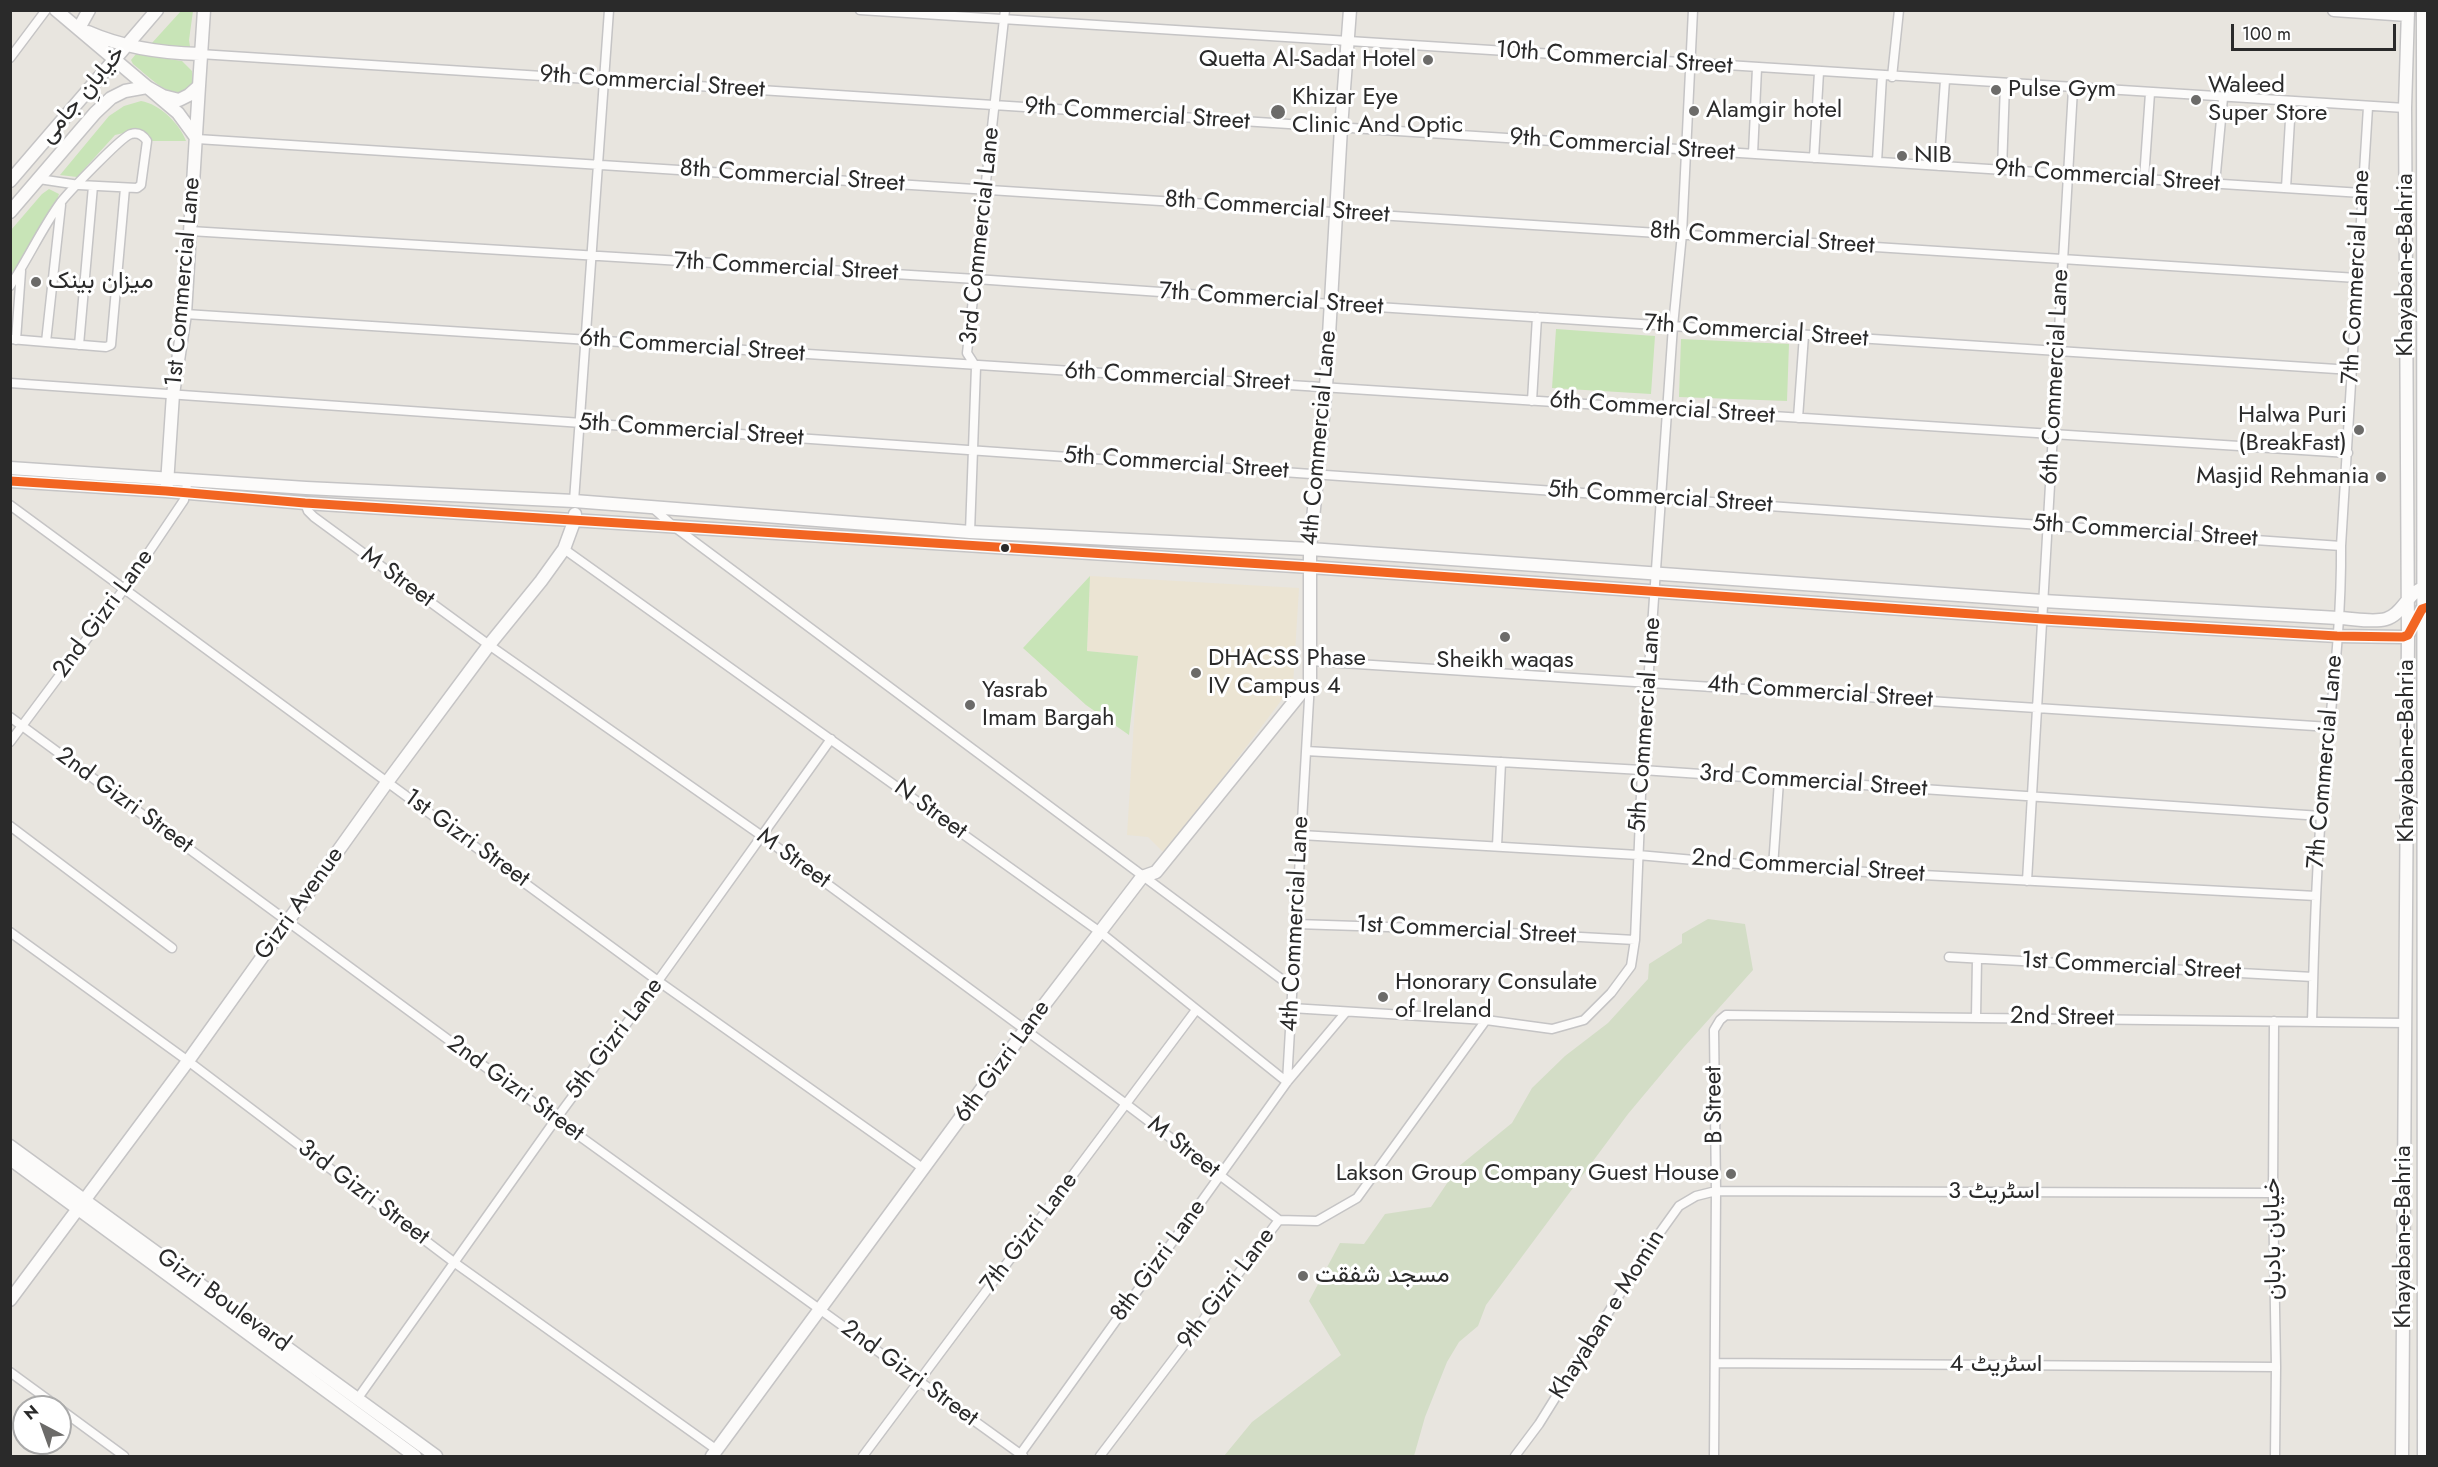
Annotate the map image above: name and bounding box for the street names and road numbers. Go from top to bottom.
street label: 10th Commercial Street [1495,36,1733,82]
street label: خیابانِ جامی [34,40,132,150]
street label: 9th Commercial Street [538,61,766,105]
street label: 9th Commercial Street [1023,93,1251,137]
street label: 9th Commercial Street [1508,124,1736,168]
street label: 3rd Commercial Lane [955,126,1007,346]
street label: 8th Commercial Street [679,155,905,199]
street label: 9th Commercial Street [1993,155,2221,199]
street label: 7th Commercial Lane [2337,169,2377,385]
street label: Khayaban-e-Bahria [2392,173,2420,357]
street label: 1st Commercial Lane [161,176,207,388]
street label: 8th Commercial Street [1164,186,1390,230]
street label: 8th Commercial Street [1649,217,1875,261]
street label: 7th Commercial Street [673,248,899,288]
street label: 6th Commercial Lane [2036,268,2076,486]
street label: 7th Commercial Street [1158,278,1384,322]
street label: 7th Commercial Street [1643,310,1869,354]
street label: 6th Commercial Street [578,325,806,369]
street label: 4th Commercial Lane [1296,329,1344,547]
street label: 6th Commercial Street [1063,358,1291,398]
street label: 6th Commercial Street [1548,387,1776,431]
street label: 5th Commercial Street [577,409,805,453]
street label: 5th Commercial Street [1062,442,1290,486]
street label: 5th Commercial Street [1546,476,1774,520]
street label: 5th Commercial Street [2031,510,2259,554]
street label: M Street [355,542,439,614]
street label: 2nd Gizri Lane [48,544,160,684]
street label: 5th Commercial Lane [1624,616,1668,834]
street label: 7th Commercial Lane [2302,654,2350,870]
street label: Khayaban-e-Bahria [2393,659,2421,843]
street label: 4th Commercial Street [1706,671,1934,715]
street label: 2nd Gizri Street [50,742,198,860]
street label: 3rd Commercial Street [1698,760,1928,804]
street label: N Street [888,774,972,846]
street label: 1st Gizri Street [398,784,534,894]
street label: 4th Commercial Lane [1276,815,1316,1033]
street label: M Street [751,823,835,895]
street label: Gizri Avenue [249,842,351,966]
street label: 2nd Commercial Street [1690,844,1926,890]
street label: 1st Commercial Street [1355,911,1577,951]
street label: 1st Commercial Street [2020,947,2242,987]
street label: 5th Gizri Lane [560,973,670,1105]
street label: 6th Gizri Lane [949,995,1057,1129]
street label: 2nd Street [2010,1003,2114,1033]
street label: 2nd Gizri Street [441,1030,589,1148]
street label: B Street [1700,1066,1730,1144]
street label: M Street [1141,1111,1225,1185]
street label: 3rd Gizri Street [292,1134,434,1252]
street label: Khayaban-e-Bahria [2390,1145,2418,1329]
street label: 7th Gizri Lane [975,1167,1085,1299]
street label: اسٹریٹ 3 [1948,1178,2040,1206]
street label: خیابان بادبان [2259,1178,2289,1300]
street label: 8th Gizri Lane [1105,1194,1213,1328]
street label: 9th Gizri Lane [1172,1223,1282,1355]
street label: Khayaban e Momin [1544,1225,1672,1405]
street label: Gizri Boulevard [151,1243,295,1359]
street label: 2nd Gizri Street [835,1315,983,1433]
street label: اسٹریٹ 4 [1950,1351,2042,1379]

